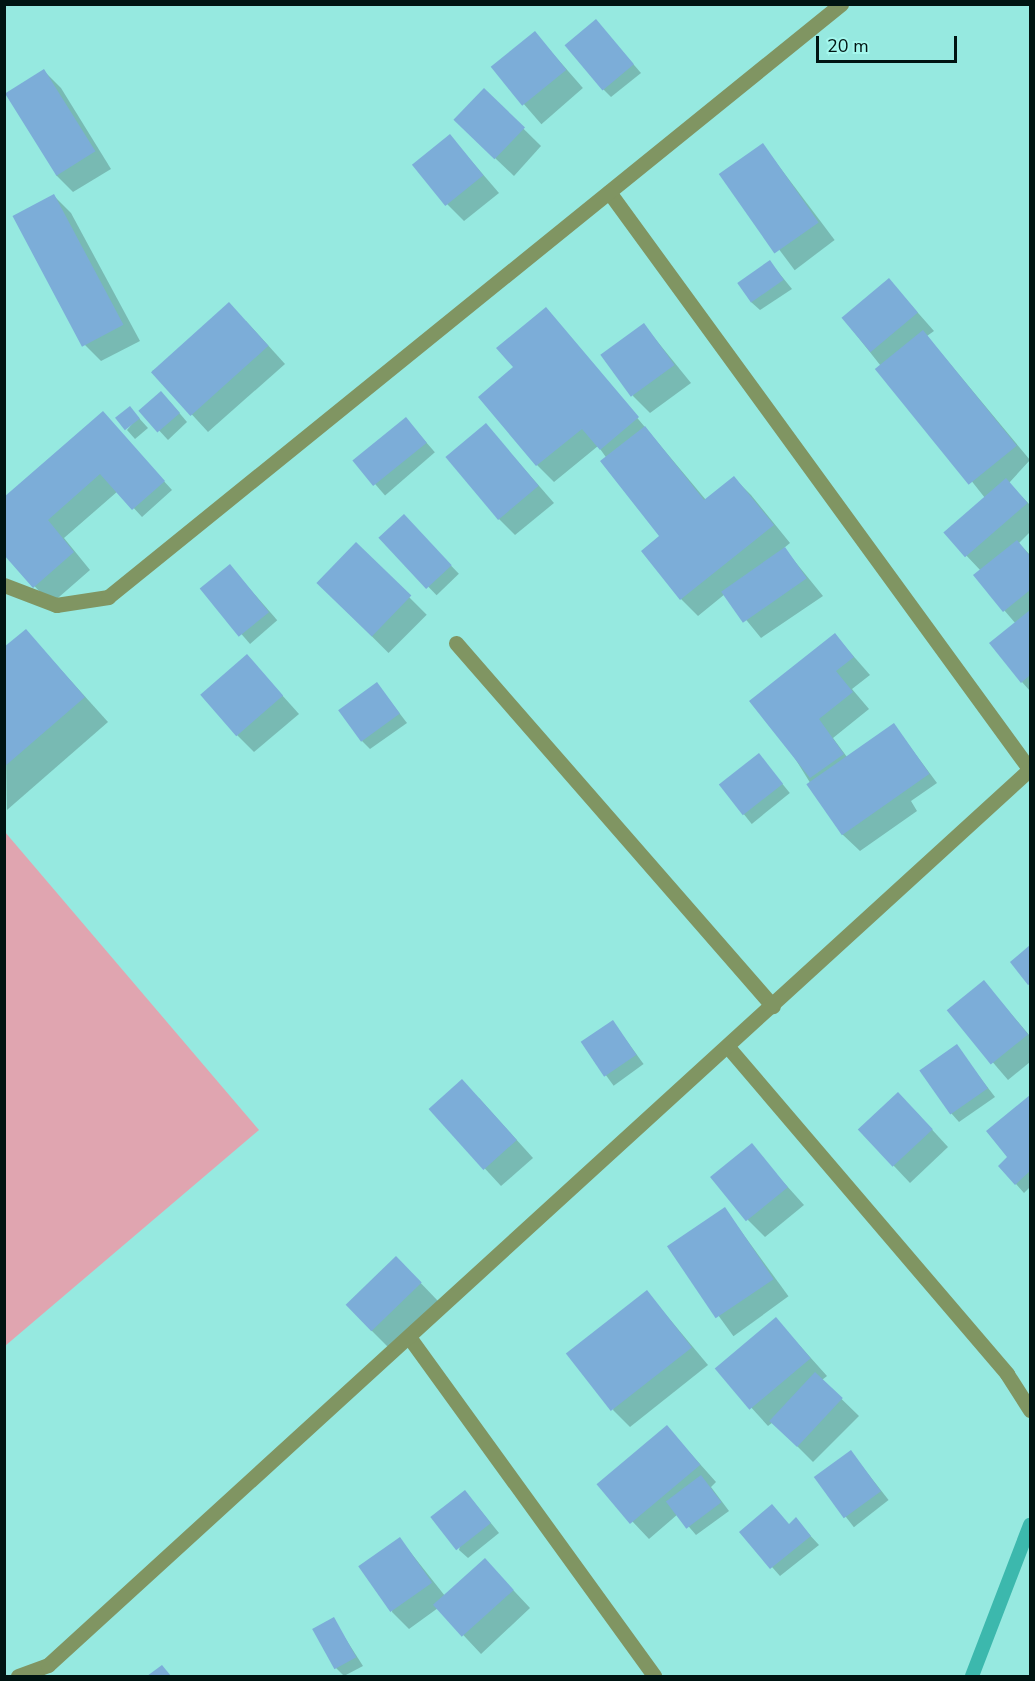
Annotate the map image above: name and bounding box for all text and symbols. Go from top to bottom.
scale bar [819,24,960,62]
text: 20 m [827,34,869,58]

